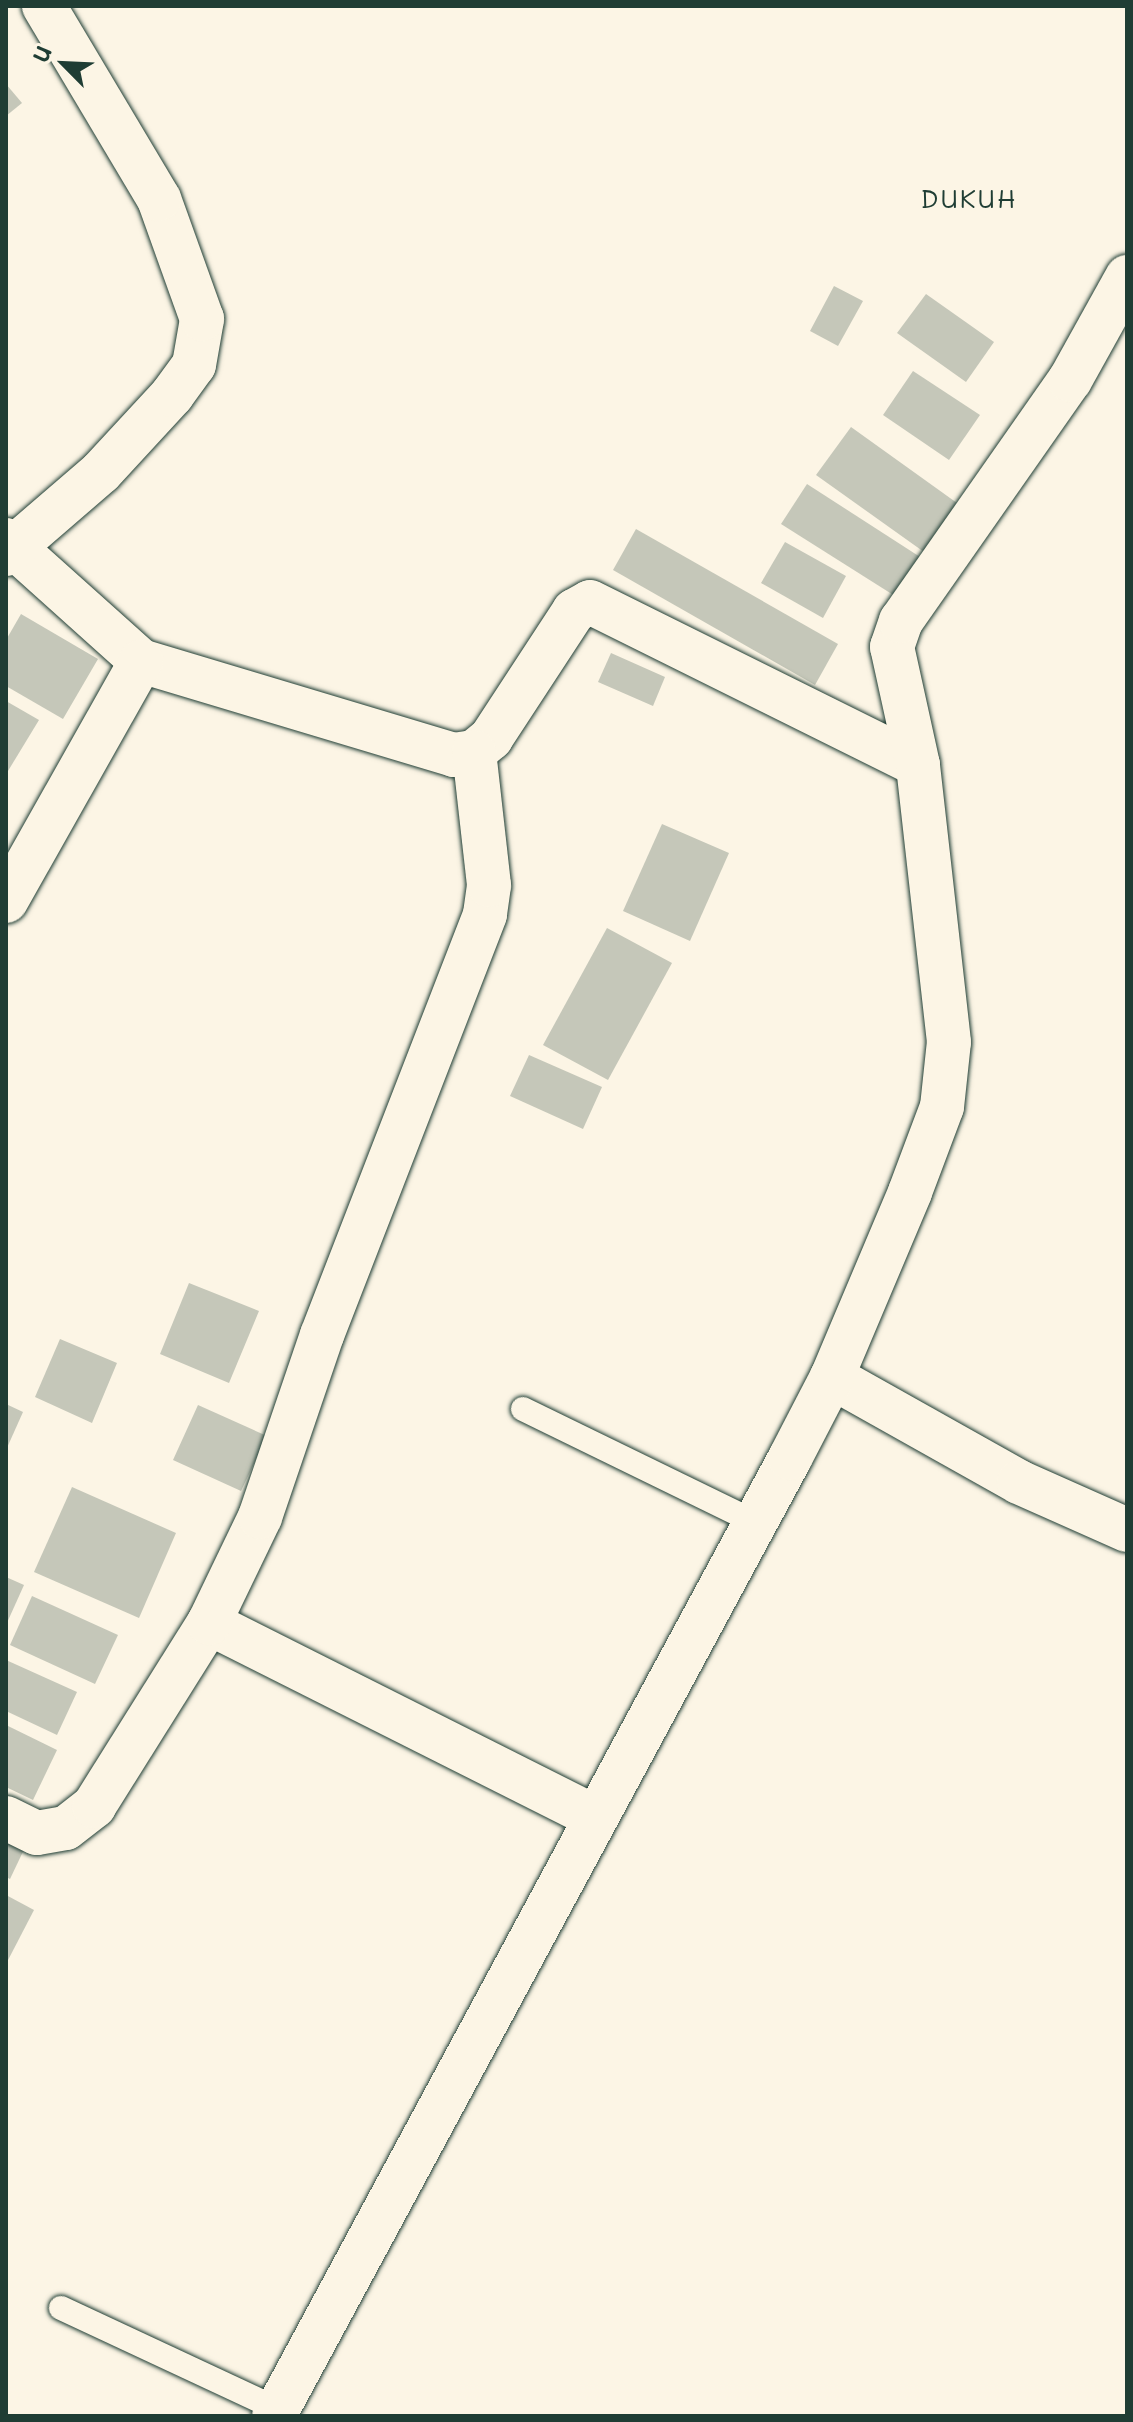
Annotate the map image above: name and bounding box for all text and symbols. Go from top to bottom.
north arrow [24,24,104,104]
text: U [25,41,58,67]
district label: DUKUH [921,183,1017,215]

